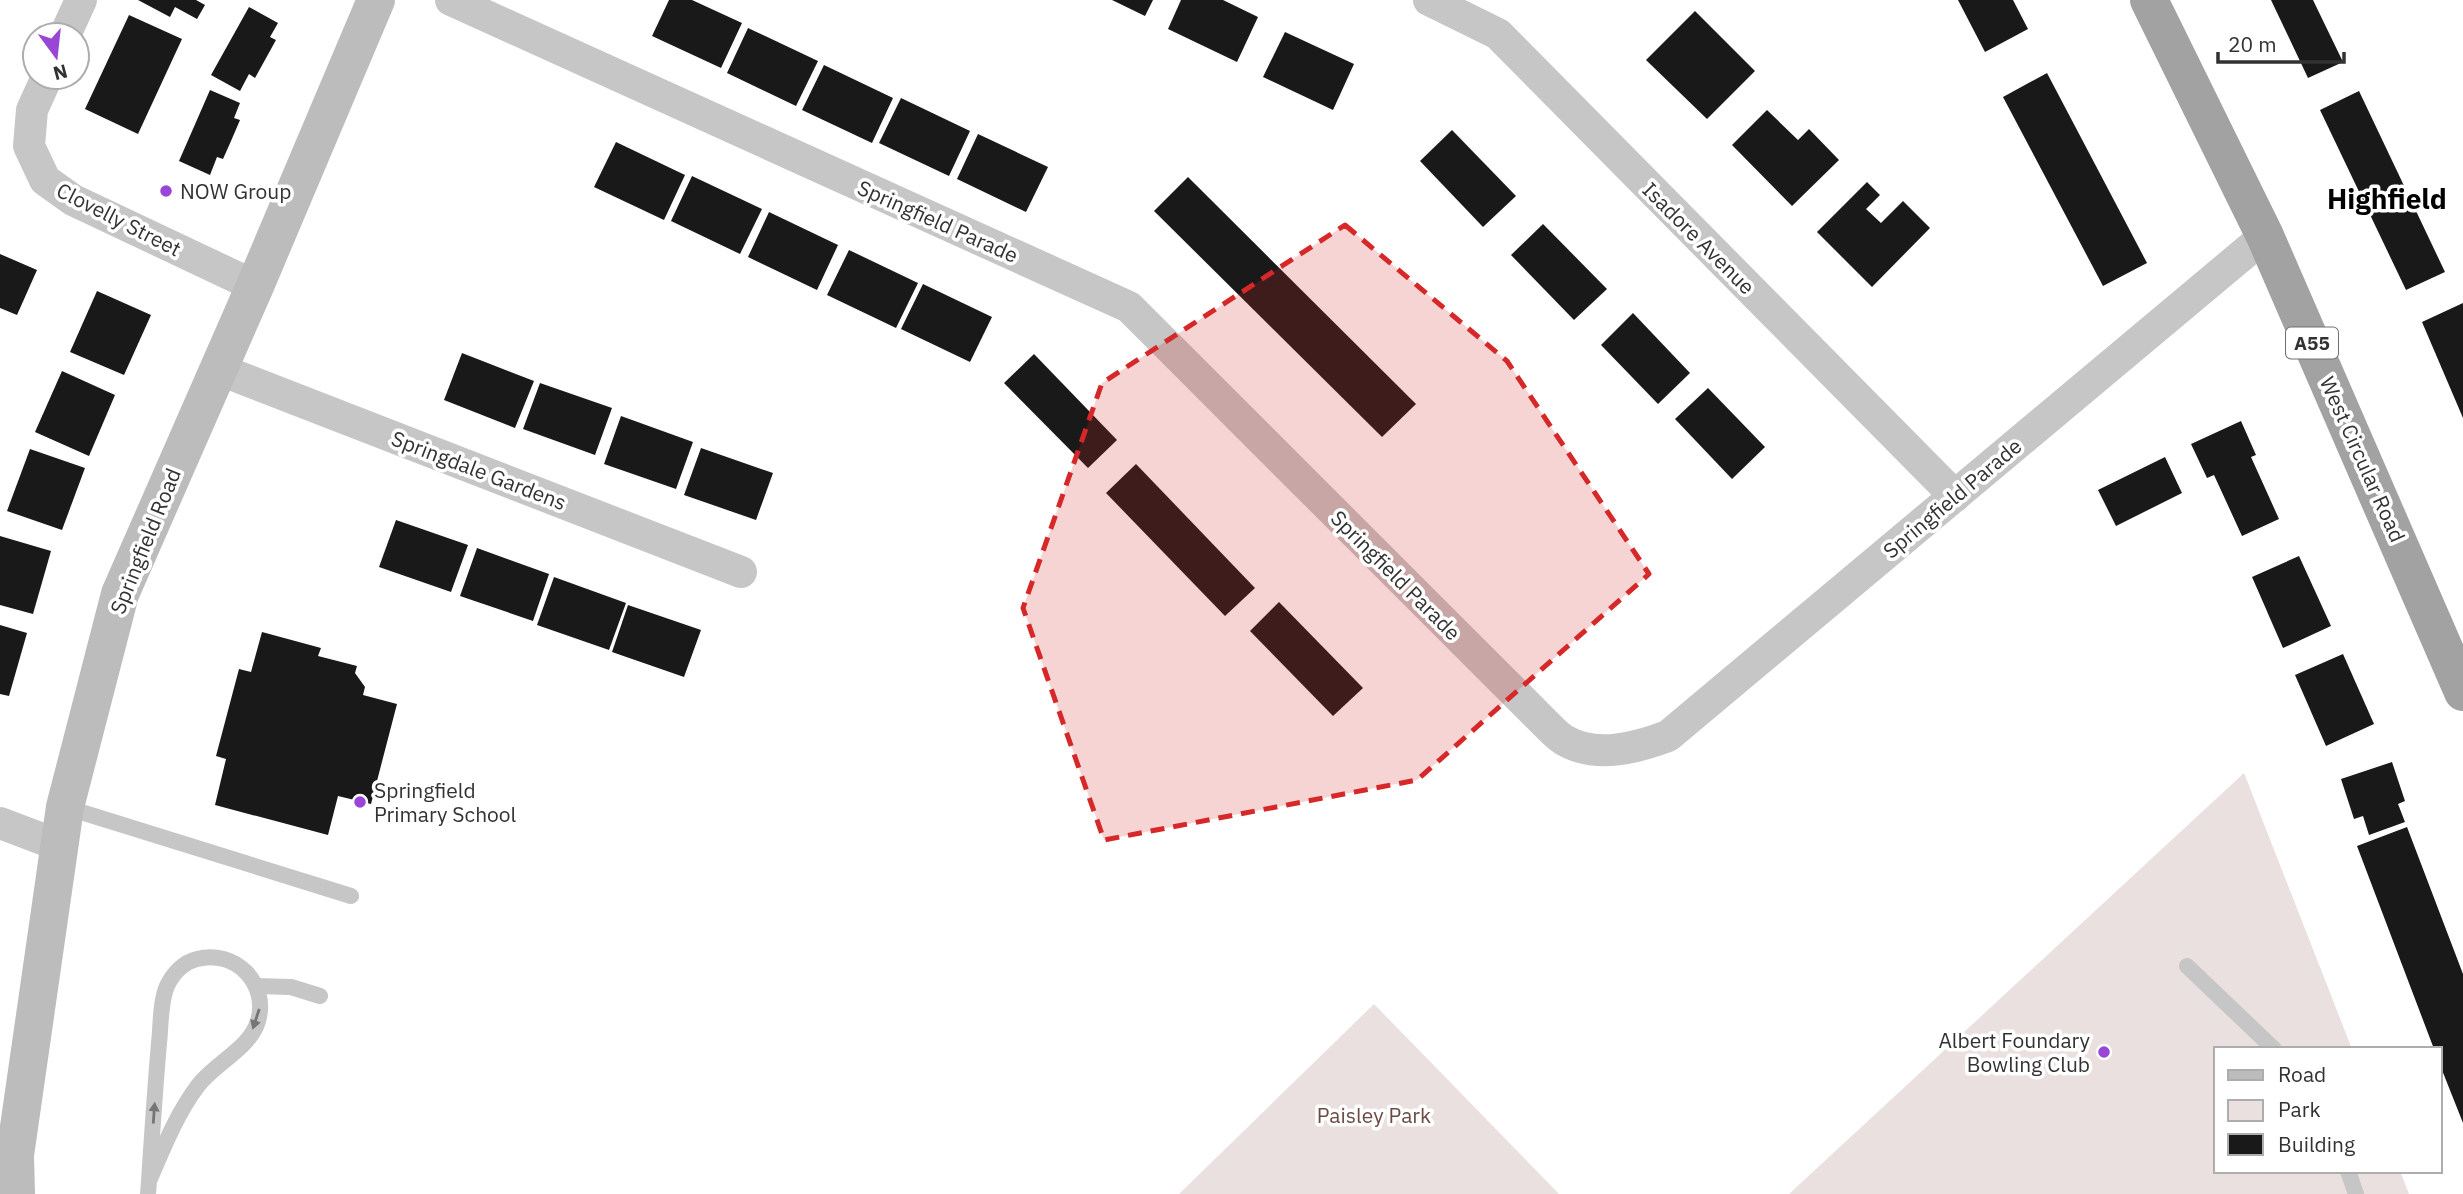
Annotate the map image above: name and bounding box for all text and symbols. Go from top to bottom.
north arrow [21,21,91,91]
scale bar [2218,21,2344,65]
text: 20 m [2228,30,2277,58]
text: N [51,59,70,86]
street label: Springfield Parade [853,173,1023,269]
street label: Clovelly Street [52,176,186,262]
street label: Isadore Avenue [1637,176,1761,300]
place label: NOW Group [180,177,291,205]
district label: Highfield [2327,180,2447,217]
marker: NOW Group [158,183,174,199]
road number: A55 [2286,328,2338,358]
street label: West Circular Road [2314,372,2412,546]
street label: Springdale Gardens [388,424,570,516]
street label: Springfield Parade [1877,432,2027,564]
street label: Springfield Road [103,464,187,618]
street label: Springfield Parade [1325,504,1467,646]
place label: Springfield Primary School [374,776,517,828]
marker: Springfield Primary School [352,794,368,810]
one-way arrow [250,1009,261,1030]
place label: Albert Foundary Bowling Club [1938,1026,2091,1078]
marker: Albert Foundary Bowling Club [2096,1044,2112,1060]
legend [2214,1047,2442,1173]
text: Road [2278,1060,2326,1088]
text: Park [2278,1095,2321,1123]
park label: Paisley Park [1317,1101,1431,1129]
one-way arrow [149,1102,160,1124]
text: Building [2278,1130,2355,1158]

